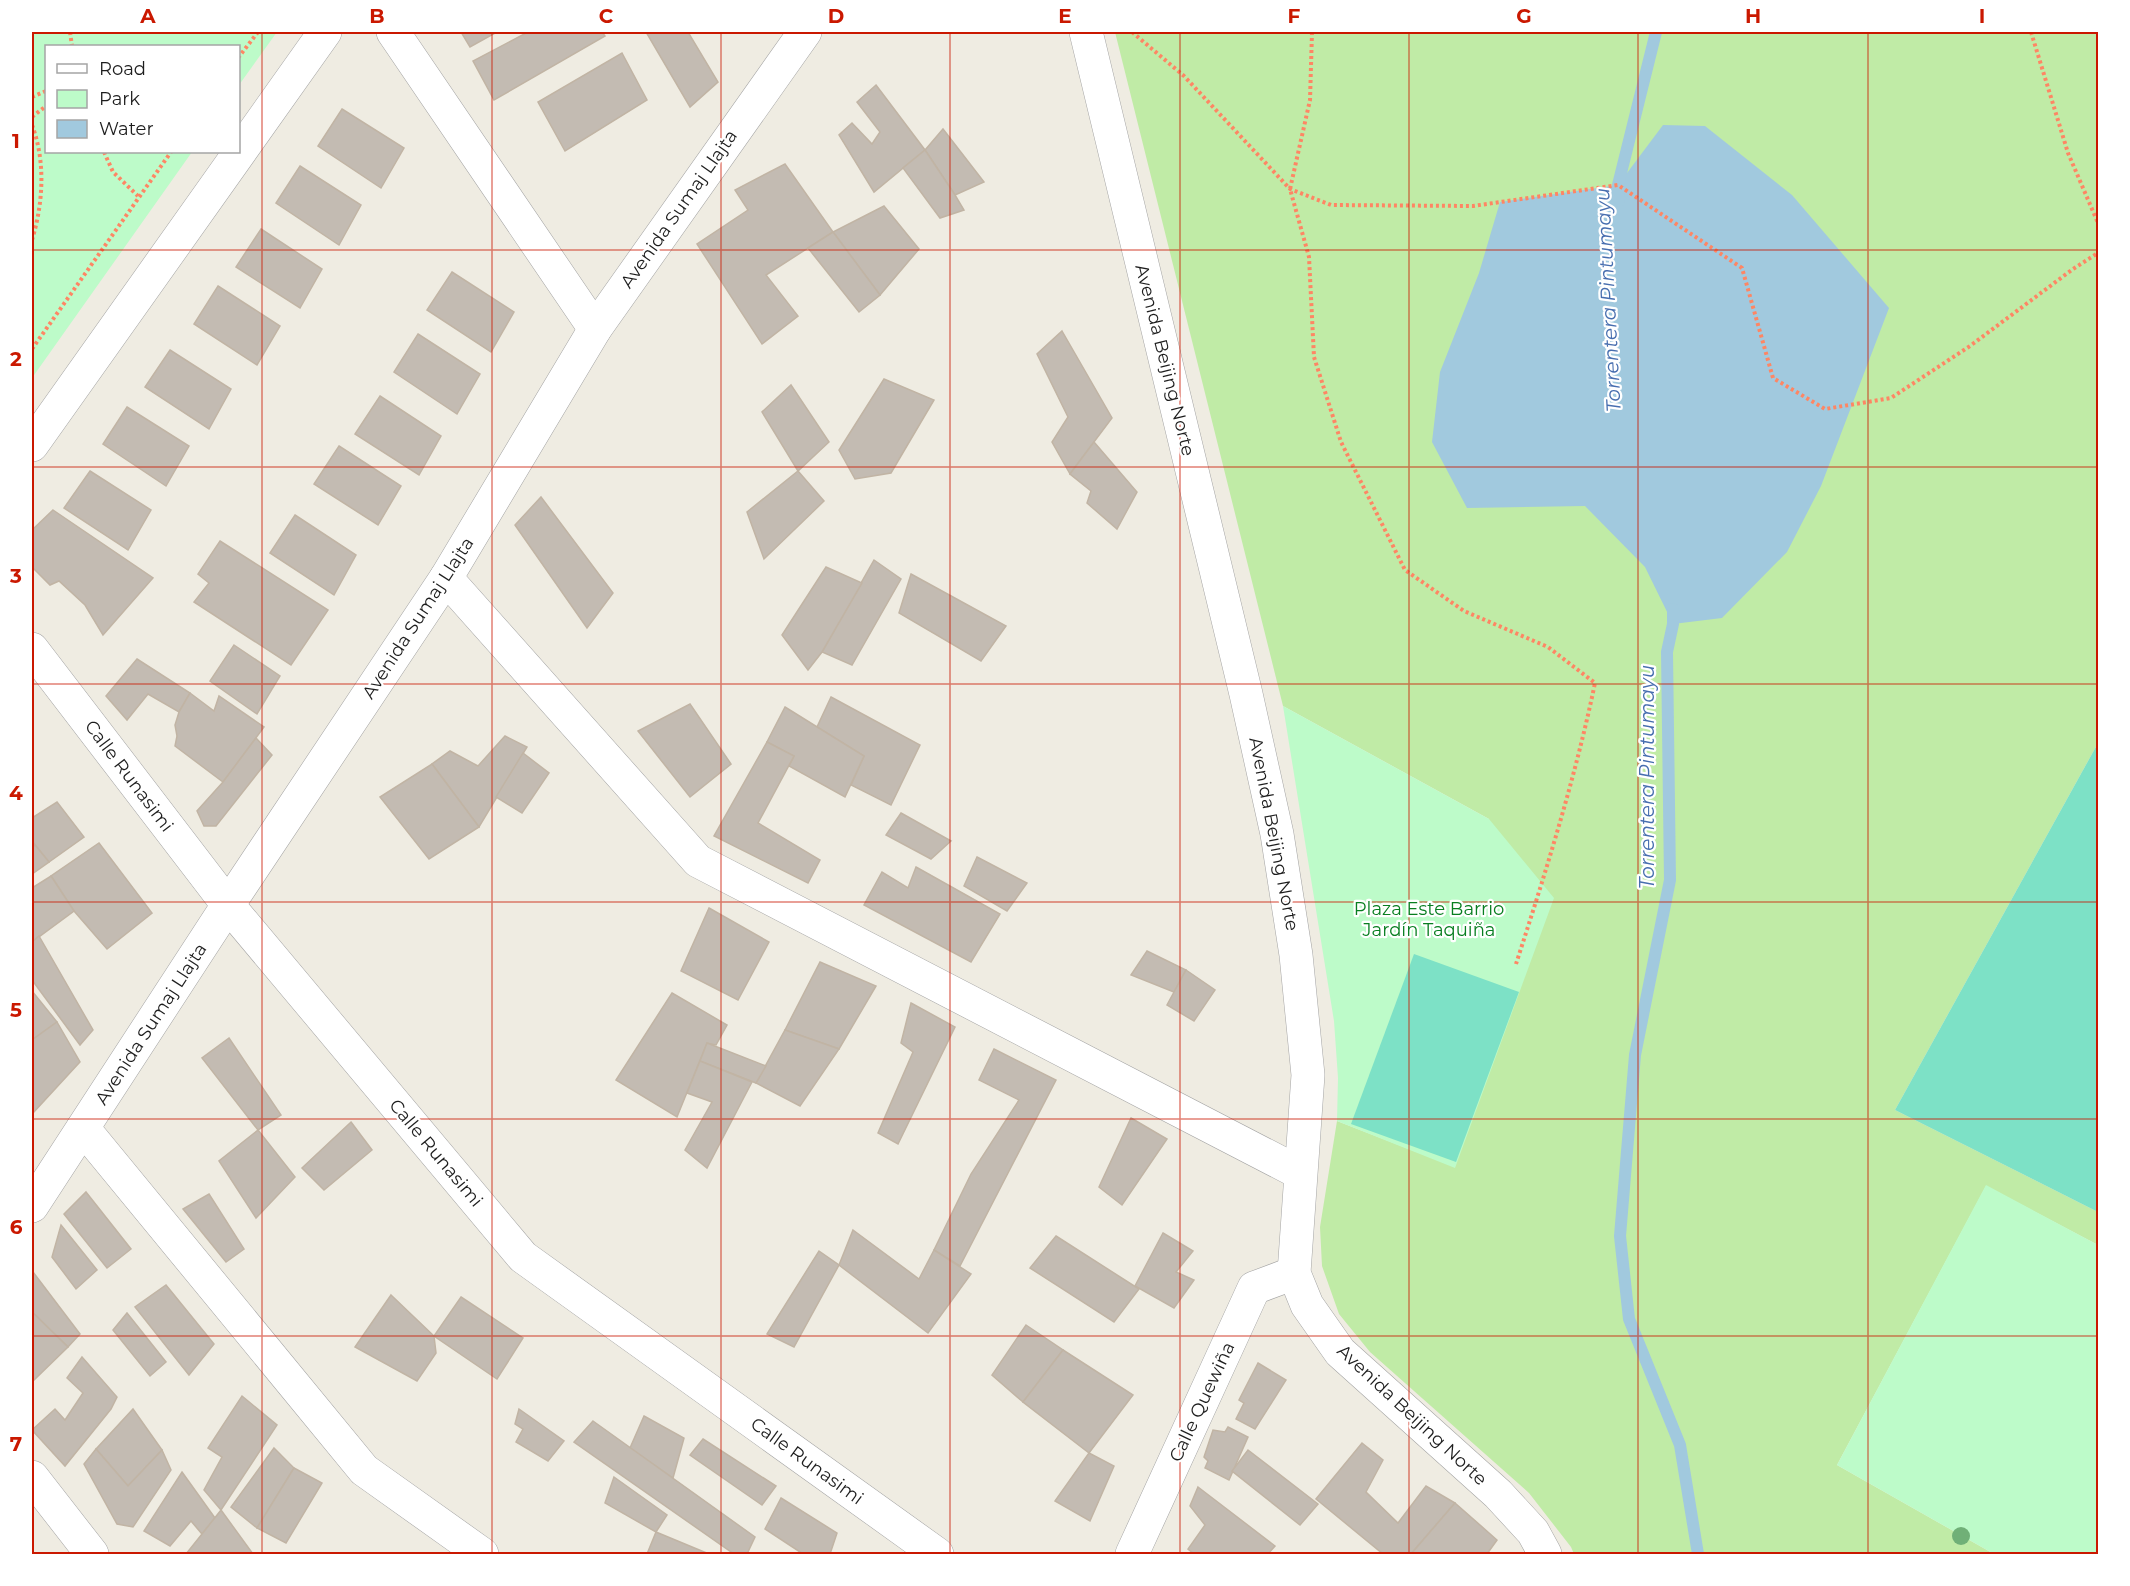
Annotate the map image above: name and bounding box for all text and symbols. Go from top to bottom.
text: A [139,4,156,28]
text: B [369,4,385,28]
text: C [599,4,614,28]
text: D [828,4,844,28]
text: E [1058,4,1072,28]
text: F [1288,4,1301,28]
text: G [1516,4,1532,28]
text: H [1745,4,1761,28]
text: I [1979,4,1985,28]
legend [45,45,240,153]
text: Road [99,58,146,80]
text: Park [99,88,140,110]
text: Water [99,118,154,140]
street label: Avenida Sumaj Llajta [616,126,742,292]
text: 1 [12,129,20,153]
water label: Torrentera Pintumayu [1590,187,1626,413]
street label: Avenida Beijing Norte [1131,262,1200,458]
text: 2 [10,347,22,371]
street label: Avenida Sumaj Llajta [357,533,479,703]
text: 3 [9,564,22,588]
water label: Torrentera Pintumayu [1635,665,1659,889]
street label: Calle Runasimi [80,716,178,836]
street label: Avenida Beijing Norte [1244,735,1304,933]
text: 4 [9,781,23,805]
park label: Plaza Este Barrio Jardín Taquiña [1354,898,1504,941]
street label: Avenida Sumaj Llajta [90,939,212,1109]
text: 5 [10,998,22,1022]
street label: Calle Runasimi [385,1095,487,1211]
text: 6 [10,1215,23,1239]
street label: Calle Quewiña [1165,1339,1239,1465]
street label: Avenida Beijing Norte [1333,1340,1492,1490]
street label: Calle Runasimi [746,1413,868,1509]
text: 7 [10,1432,22,1456]

